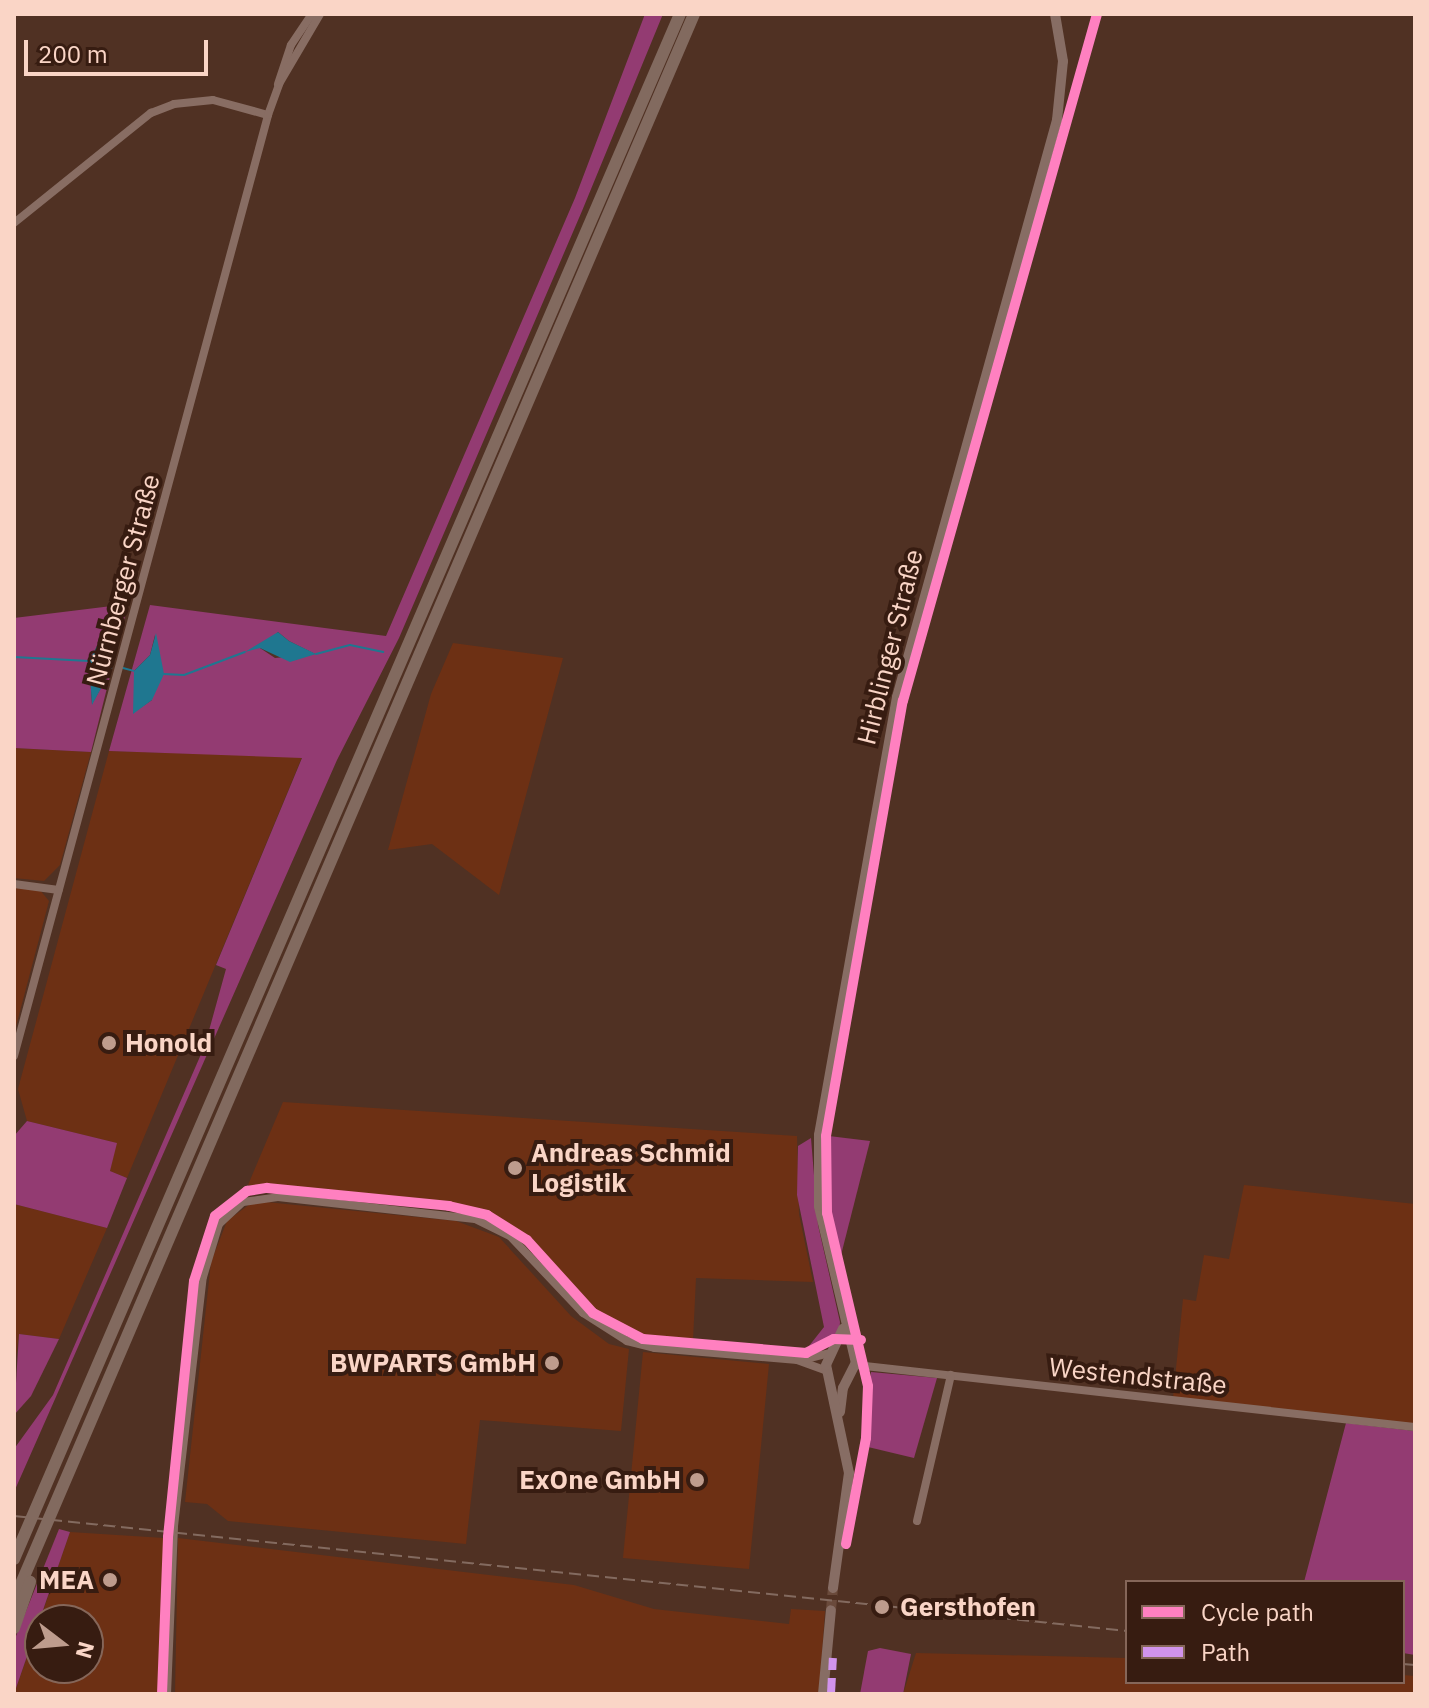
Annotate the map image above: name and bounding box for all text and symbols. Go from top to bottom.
scale bar [28,24,212,74]
text: 200 m [38,38,108,70]
street label: Nürnberger Straße [80,471,166,689]
street label: Hirblinger Straße [851,546,929,748]
place label: Honold [125,1027,212,1059]
marker: Honold [100,1034,118,1052]
place label: Andreas Schmid Logistik [531,1137,731,1198]
marker: Andreas Schmid Logistik [506,1159,524,1177]
place label: BWPARTS GmbH [330,1347,536,1379]
street label: Westendstraße [1048,1351,1228,1401]
marker: BWPARTS GmbH [543,1354,561,1372]
place label: ExOne GmbH [519,1464,681,1496]
marker: ExOne GmbH [688,1471,706,1489]
place label: MEA [39,1564,94,1596]
marker: MEA [101,1571,119,1589]
legend [1125,1580,1405,1684]
place label: Gersthofen [900,1591,1036,1623]
marker: Gersthofen [871,1596,893,1618]
text: Cycle path [1201,1596,1314,1628]
north arrow [24,1604,104,1684]
text: Path [1201,1636,1250,1668]
text: N [69,1639,102,1662]

